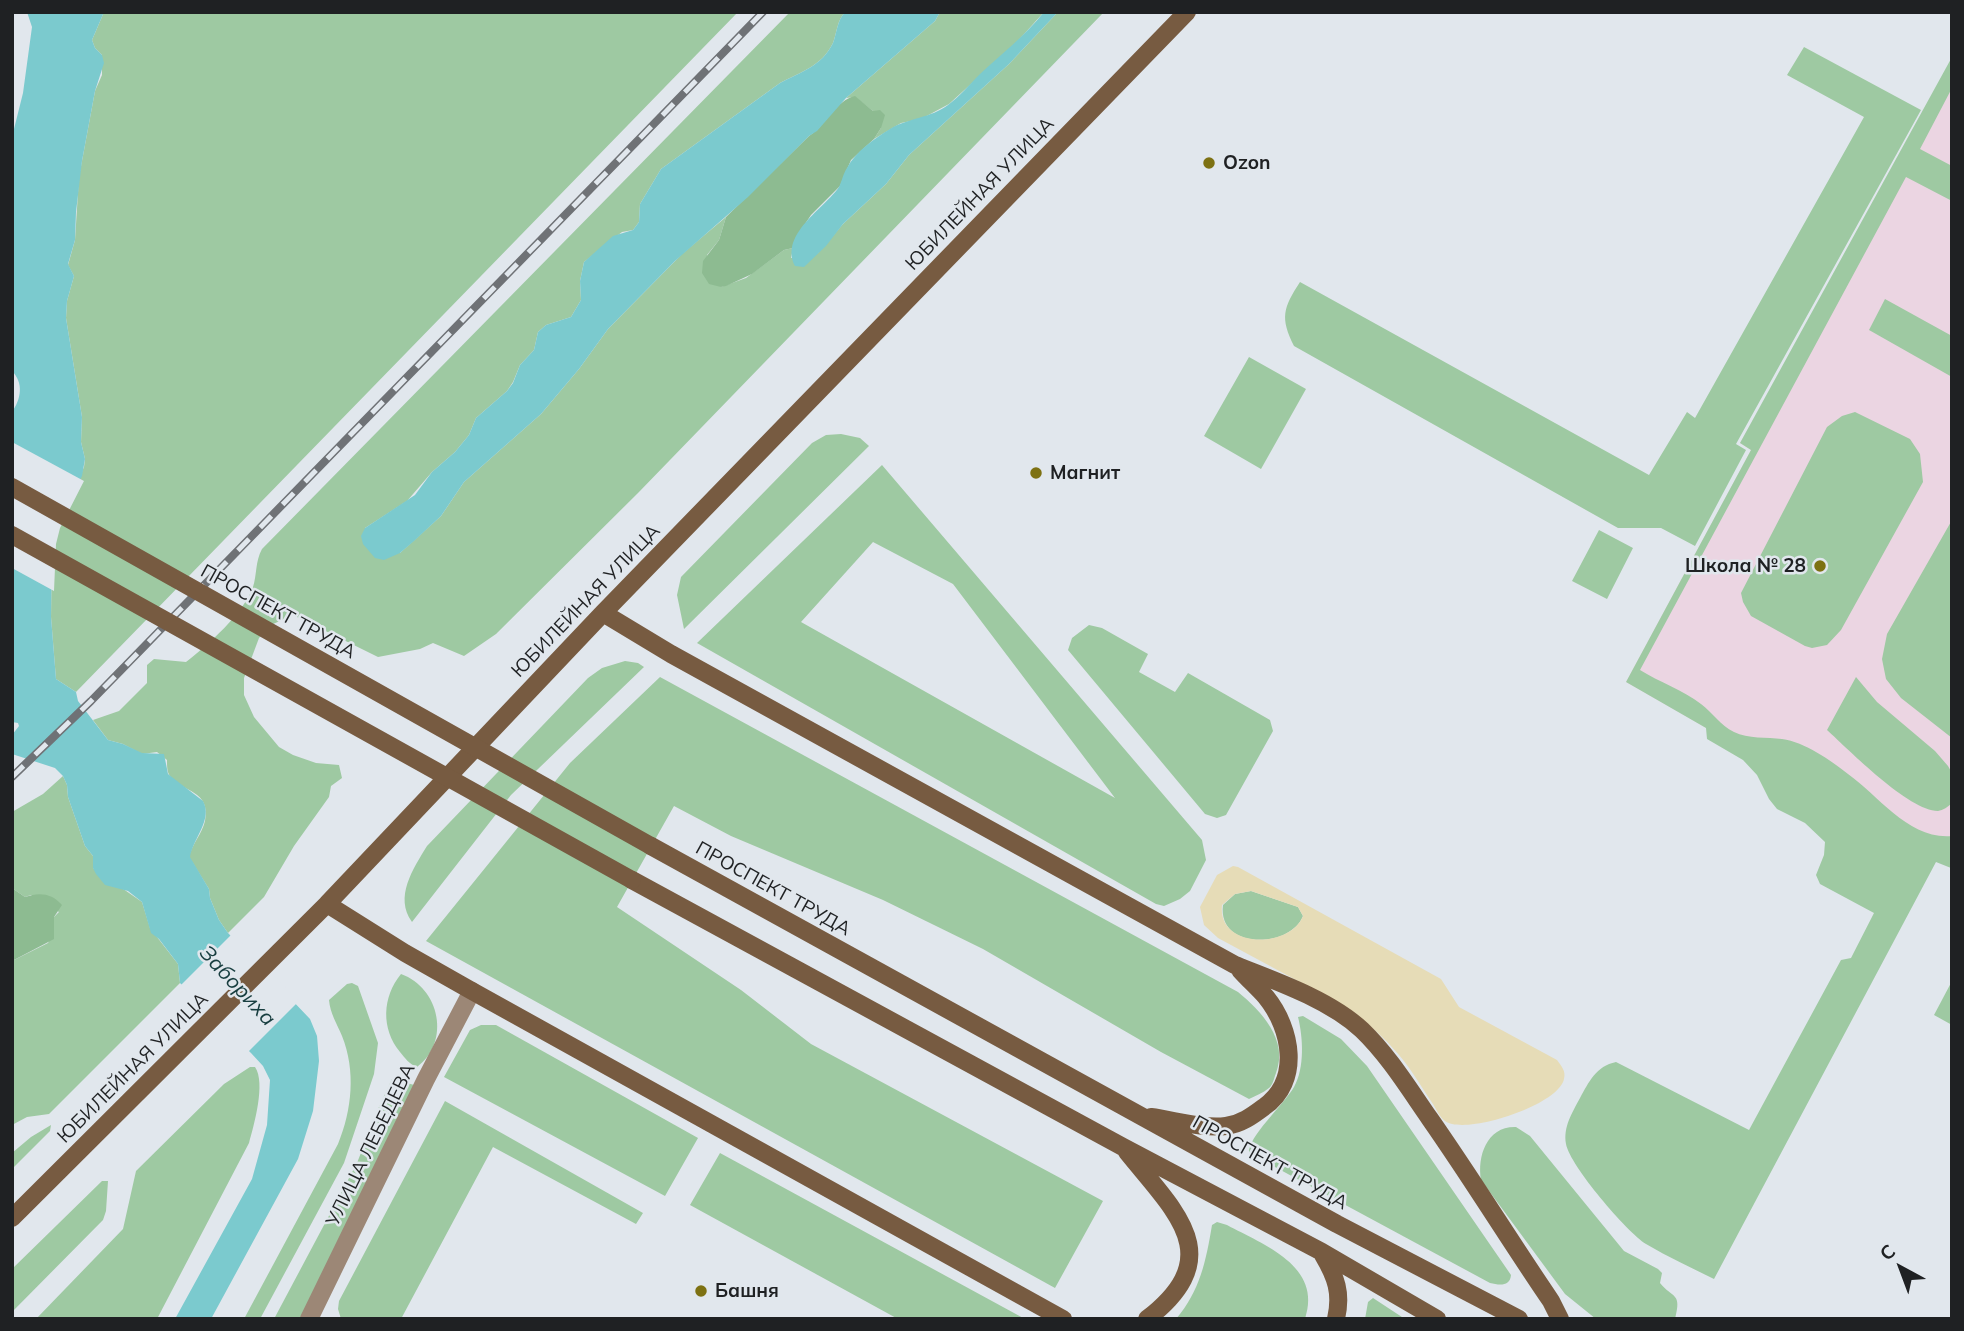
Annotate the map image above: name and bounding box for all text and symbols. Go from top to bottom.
street label: ЮБИЛЕЙНАЯ УЛИЦА [901,113,1059,275]
place label: Ozon [1223,152,1270,174]
marker: Ozon [1201,155,1217,171]
place label: Магнит [1050,462,1120,484]
marker: Магнит [1028,465,1044,481]
street label: ЮБИЛЕЙНАЯ УЛИЦА [507,520,665,682]
place label: Школа № 28 [1685,555,1806,577]
marker: Школа № 28 [1812,558,1828,574]
street label: ПРОСПЕКТ ТРУДА [197,560,359,664]
street label: ПРОСПЕКТ ТРУДА [692,837,854,941]
water label: Забориха [194,941,280,1031]
street label: ЮБИЛЕЙНАЯ УЛИЦА [53,988,213,1148]
street label: УЛИЦА ЛЕБЕДЕВА [322,1060,420,1230]
street label: ПРОСПЕКТ ТРУДА [1189,1111,1351,1215]
north arrow [1866,1233,1936,1303]
text: С [1874,1239,1900,1265]
place label: Башня [715,1280,779,1302]
marker: Башня [693,1283,709,1299]

